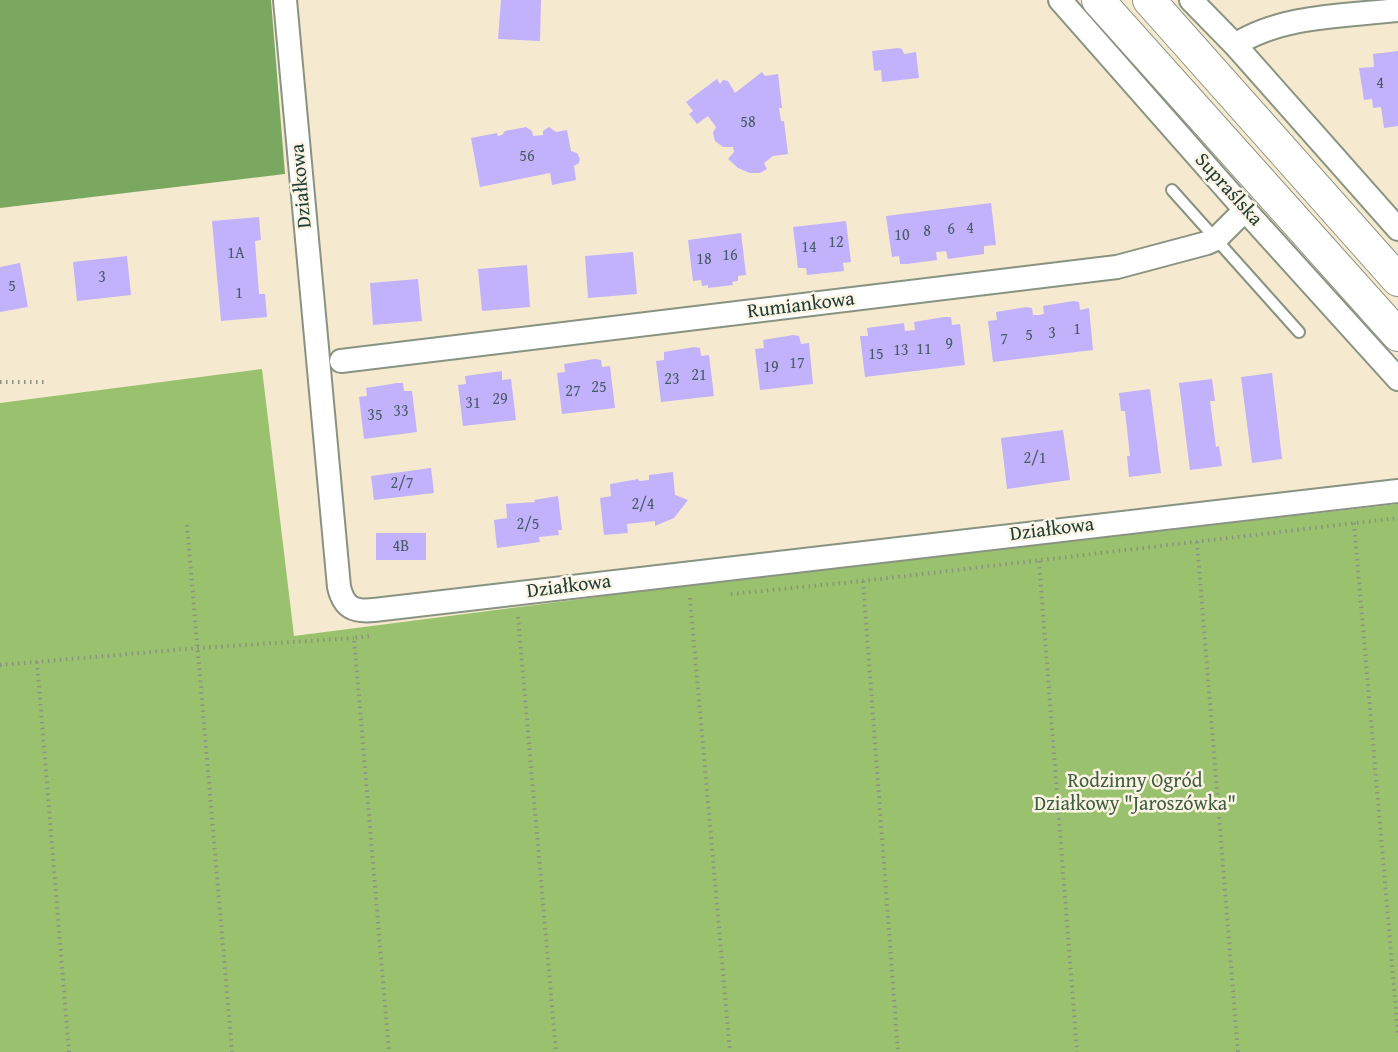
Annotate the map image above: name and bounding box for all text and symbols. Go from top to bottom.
house number: 4 [1376,74,1384,94]
house number: 58 [740,113,756,133]
street label: Działkowa [286,143,318,229]
house number: 56 [519,147,535,167]
street label: Supraślska [1189,149,1267,231]
house number: 4 [966,219,974,239]
house number: 6 [947,220,955,240]
house number: 8 [923,222,931,242]
house number: 10 [894,226,910,246]
house number: 12 [828,233,844,253]
house number: 14 [801,238,817,258]
house number: 1A [227,244,245,264]
house number: 16 [722,246,738,266]
house number: 18 [696,250,712,270]
house number: 3 [98,268,106,288]
house number: 5 [8,277,16,297]
house number: 1 [235,284,243,304]
street label: Rumiankowa [746,288,856,324]
house number: 1 [1073,320,1081,340]
house number: 3 [1048,324,1056,344]
house number: 5 [1025,326,1033,346]
house number: 7 [1000,330,1008,350]
house number: 9 [945,335,953,355]
house number: 11 [916,340,932,360]
house number: 13 [893,341,909,361]
house number: 15 [868,345,884,365]
house number: 17 [789,354,805,374]
house number: 19 [763,358,779,378]
house number: 21 [691,366,707,386]
house number: 23 [664,370,680,390]
house number: 25 [591,378,607,398]
house number: 27 [565,382,581,402]
house number: 29 [492,390,508,410]
house number: 31 [465,394,481,414]
house number: 33 [393,402,409,422]
house number: 35 [367,406,383,426]
house number: 2/1 [1024,449,1046,469]
house number: 2/7 [391,474,413,494]
house number: 2/4 [632,495,654,515]
street label: Działkowa [1008,513,1096,547]
house number: 2/5 [517,515,539,535]
house number: 4B [393,537,409,557]
street label: Działkowa [525,570,613,604]
park label: Rodzinny Ogród Działkowy "Jaroszówka" [1034,770,1236,817]

